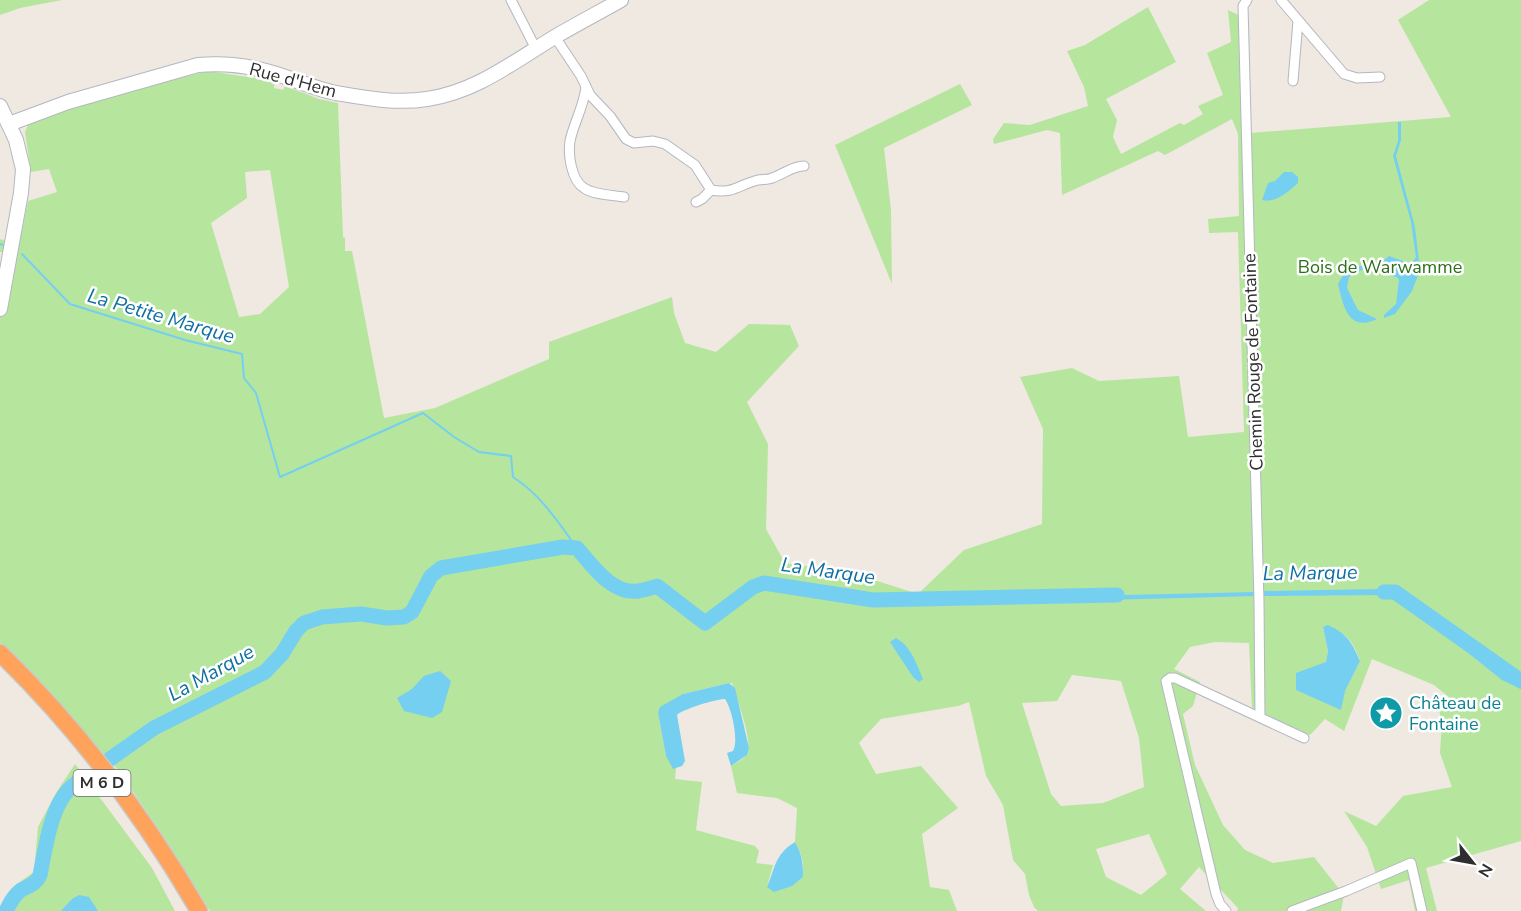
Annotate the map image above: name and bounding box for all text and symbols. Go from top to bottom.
street label: Rue d'Hem [247,57,339,103]
street label: Chemin Rouge de Fontaine [1237,253,1269,471]
park label: Bois de Warwamme [1298,255,1462,279]
water label: La Petite Marque [84,282,238,350]
water label: La Marque [779,551,877,591]
water label: La Marque [1262,559,1358,587]
water label: La Marque [163,638,259,708]
place label: Château de Fontaine [1409,691,1501,736]
place icon: Château de Fontaine [1368,695,1404,731]
road number: M 6 D [74,770,130,796]
north arrow [1443,833,1503,893]
text: N [1472,859,1498,881]

